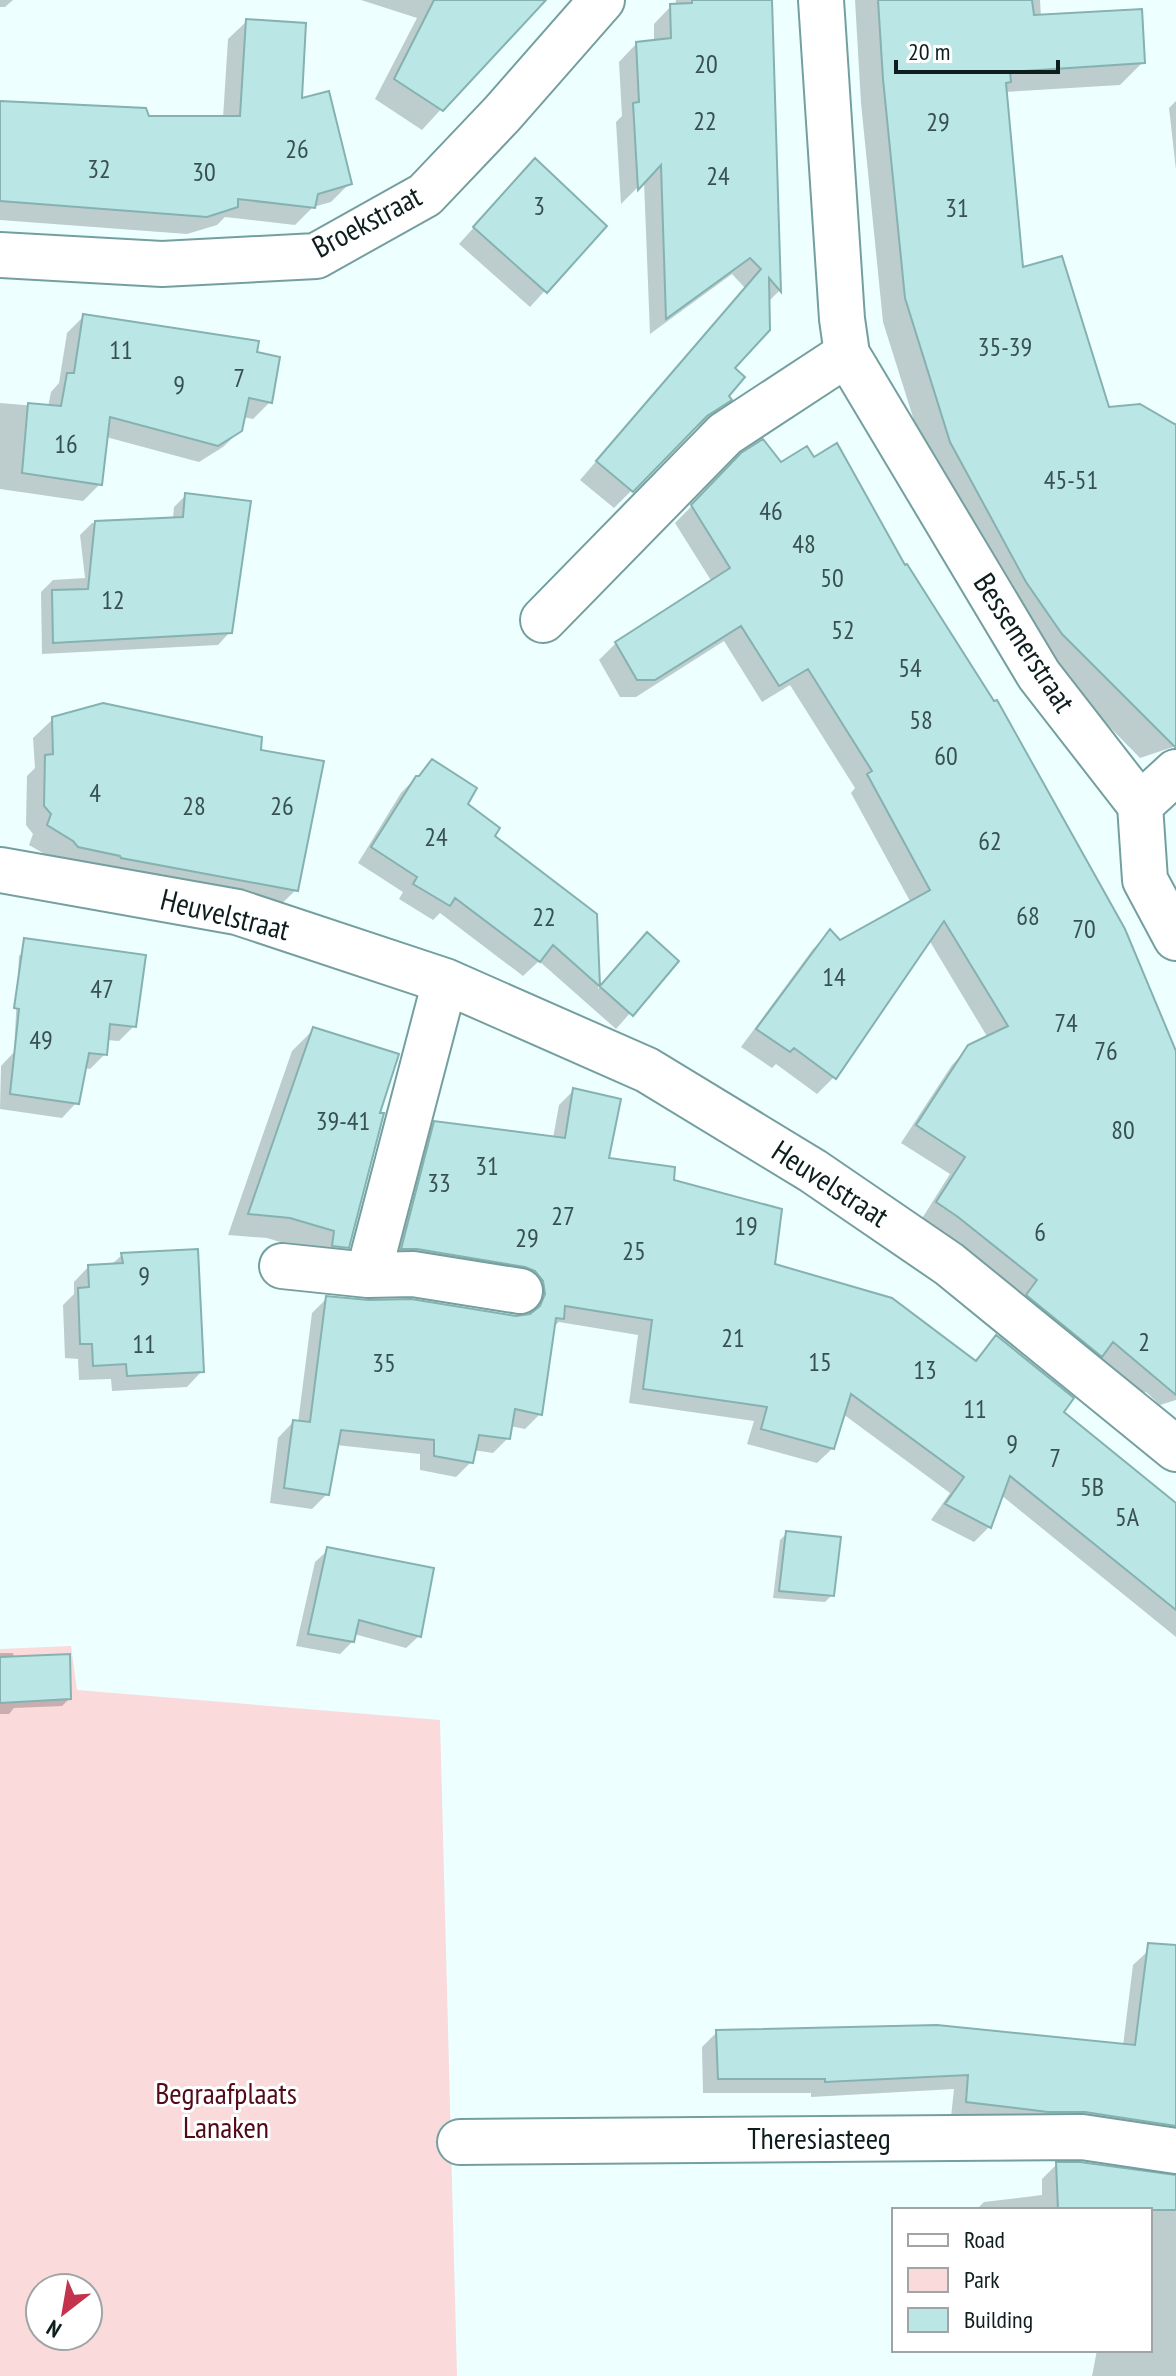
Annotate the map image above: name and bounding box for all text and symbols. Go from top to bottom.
scale bar [896,24,1058,74]
text: 20 m [908,36,950,67]
house number: 20 [694,47,718,80]
house number: 22 [693,104,717,137]
house number: 29 [926,105,950,138]
house number: 26 [285,132,309,165]
house number: 32 [87,152,111,185]
house number: 30 [192,155,216,188]
house number: 24 [706,159,730,192]
street label: Broekstraat [305,175,428,266]
house number: 3 [533,189,545,222]
house number: 31 [945,191,969,224]
house number: 35-39 [978,330,1032,363]
house number: 11 [109,333,133,366]
house number: 7 [233,361,245,394]
house number: 9 [173,368,185,401]
house number: 16 [54,427,78,460]
house number: 45-51 [1044,463,1098,496]
house number: 46 [759,494,783,527]
house number: 48 [792,527,816,560]
house number: 50 [820,561,844,594]
street label: Bessemerstraat [966,565,1085,720]
house number: 12 [101,583,125,616]
house number: 52 [831,613,855,646]
house number: 54 [898,651,922,684]
house number: 58 [909,703,933,736]
house number: 60 [934,739,958,772]
house number: 4 [89,776,101,809]
house number: 28 [182,789,206,822]
house number: 26 [270,789,294,822]
house number: 24 [424,820,448,853]
house number: 62 [978,824,1002,857]
street label: Heuvelstraat [157,879,295,949]
house number: 68 [1016,899,1040,932]
house number: 22 [532,900,556,933]
house number: 70 [1072,912,1096,945]
house number: 14 [822,960,846,993]
house number: 47 [90,972,114,1005]
house number: 74 [1054,1006,1078,1039]
house number: 49 [29,1023,53,1056]
house number: 76 [1094,1034,1118,1067]
house number: 39-41 [316,1104,370,1137]
house number: 80 [1111,1113,1135,1146]
street label: Heuvelstraat [765,1131,897,1235]
house number: 31 [475,1149,499,1182]
house number: 33 [427,1166,451,1199]
house number: 27 [551,1199,575,1232]
house number: 19 [734,1209,758,1242]
house number: 6 [1034,1215,1046,1248]
house number: 29 [515,1221,539,1254]
house number: 25 [622,1234,646,1267]
house number: 9 [138,1259,150,1292]
house number: 21 [721,1321,745,1354]
house number: 2 [1138,1325,1150,1358]
house number: 11 [132,1327,156,1360]
house number: 15 [808,1345,832,1378]
house number: 35 [372,1346,396,1379]
house number: 13 [913,1353,937,1386]
house number: 11 [963,1392,987,1425]
house number: 9 [1006,1427,1018,1460]
house number: 7 [1049,1441,1061,1474]
house number: 5B [1080,1470,1104,1503]
house number: 5A [1115,1500,1140,1533]
park label: Begraafplaats Lanaken [155,2073,297,2146]
street label: Theresiasteeg [747,2118,891,2157]
legend [892,2208,1152,2352]
text: Road [964,2224,1005,2255]
text: Park [964,2264,1000,2295]
north arrow [24,2272,104,2352]
text: Building [964,2304,1033,2335]
text: N [41,2314,66,2344]

